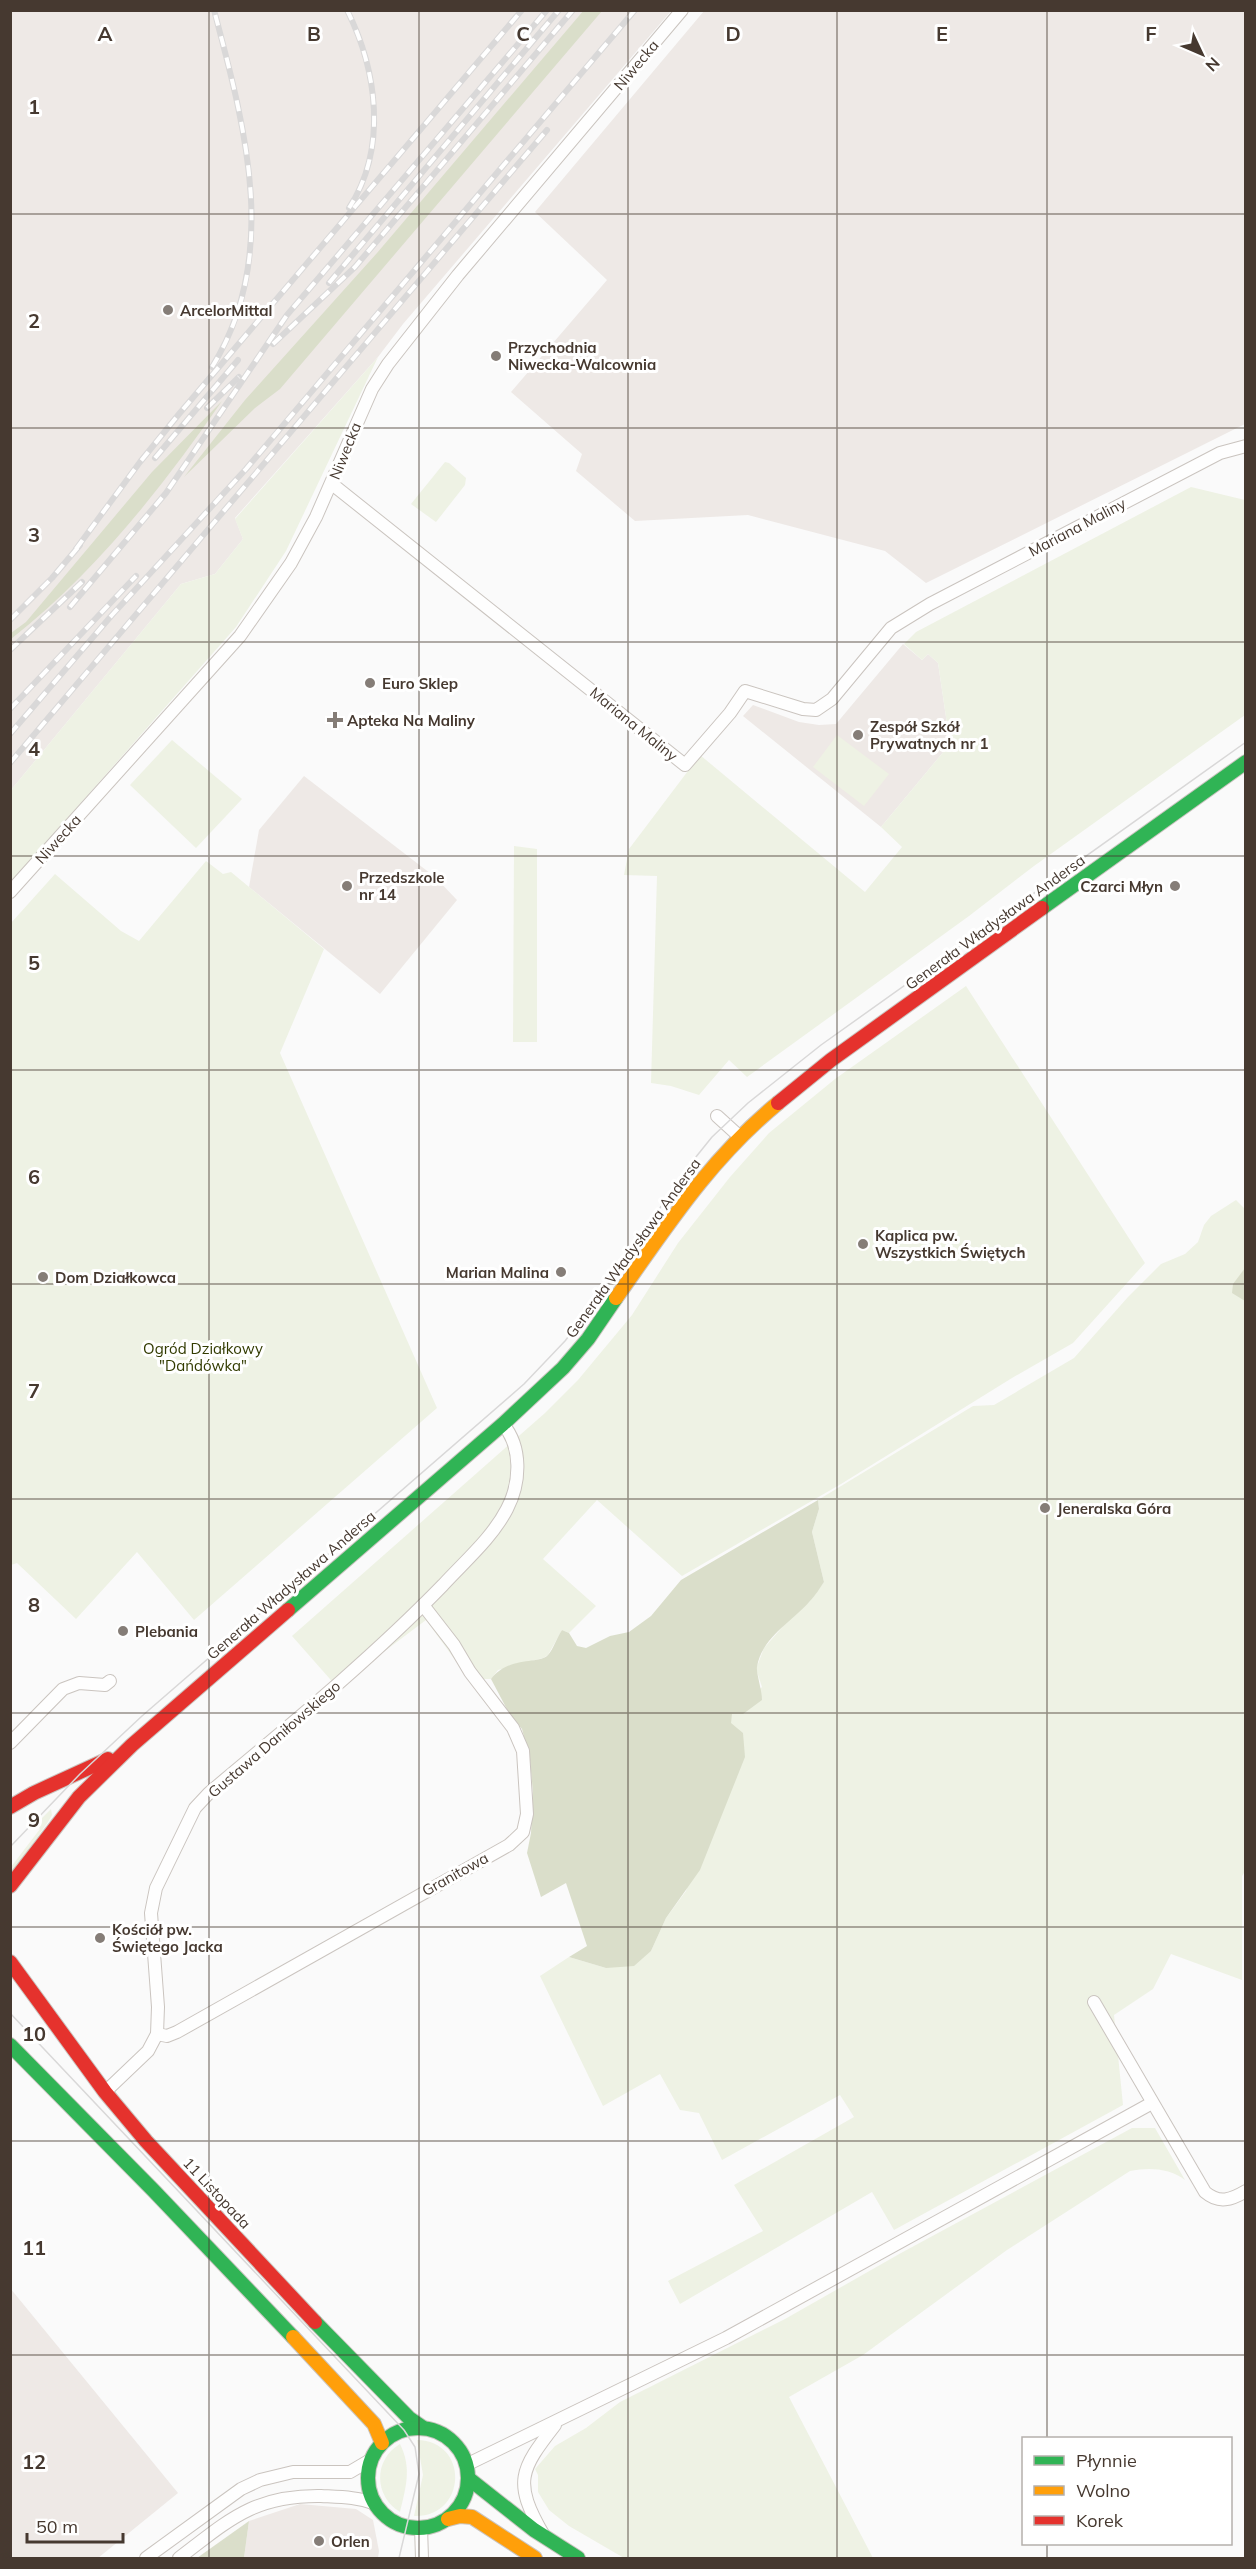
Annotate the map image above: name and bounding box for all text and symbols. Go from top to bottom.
text: A [98,21,113,46]
text: B [307,21,321,46]
text: C [516,21,530,46]
text: D [725,21,741,46]
text: E [936,21,948,46]
text: F [1145,21,1157,46]
north arrow [1172,24,1232,84]
street label: Niwecka [609,36,663,94]
text: N [1201,53,1224,76]
text: 1 [28,94,40,119]
place label: ArcelorMittal [180,301,272,320]
marker: ArcelorMittal [161,303,175,317]
text: 2 [28,308,40,333]
place label: Przychodnia Niwecka-Walcownia [508,338,656,374]
marker: Przychodnia Niwecka-Walcownia [489,349,503,363]
street label: Niwecka [325,420,365,482]
street label: Mariana Maliny [1025,493,1129,561]
text: 3 [28,522,40,547]
place label: Euro Sklep [382,674,458,693]
marker: Euro Sklep [363,676,377,690]
street label: Mariana Maliny [586,683,682,765]
place label: Apteka Na Maliny [347,711,476,730]
marker: Apteka Na Maliny [328,713,342,727]
place label: Zespół Szkół Prywatnych nr 1 [870,717,989,753]
marker: Zespół Szkół Prywatnych nr 1 [851,728,865,742]
text: 4 [28,736,40,761]
street label: Niwecka [31,810,85,868]
street label: Generała Władysława Andersa [901,850,1089,994]
place label: Przedszkole nr 14 [359,868,445,904]
place label: Czarci Młyn [1080,877,1163,896]
marker: Przedszkole nr 14 [340,879,354,893]
marker: Czarci Młyn [1168,879,1182,893]
text: 5 [28,950,40,975]
street label: Generała Władysława Andersa [561,1154,705,1342]
text: 6 [28,1164,40,1189]
place label: Kaplica pw. Wszystkich Świętych [875,1226,1025,1262]
marker: Kaplica pw. Wszystkich Świętych [856,1237,870,1251]
place label: Marian Malina [446,1263,549,1282]
marker: Marian Malina [554,1265,568,1279]
place label: Dom Działkowca [55,1268,176,1287]
marker: Dom Działkowca [36,1270,50,1284]
park label: Ogród Działkowy "Dańdówka" [143,1339,263,1375]
text: 7 [28,1378,40,1403]
place label: Jeneralska Góra [1057,1499,1171,1518]
marker: Jeneralska Góra [1038,1501,1052,1515]
street label: Generała Władysława Andersa [203,1506,379,1664]
text: 8 [28,1592,40,1617]
place label: Plebania [135,1622,198,1641]
marker: Plebania [116,1624,130,1638]
street label: Gustawa Daniłowskiego [204,1676,344,1802]
text: 9 [28,1807,40,1832]
street label: Granitowa [418,1848,492,1900]
place label: Kościół pw. Świętego Jacka [112,1920,223,1956]
marker: Kościół pw. Świętego Jacka [93,1931,107,1945]
text: 10 [22,2021,46,2046]
street label: 11 Listopada [179,2153,255,2233]
text: 11 [22,2235,46,2260]
legend [1022,2437,1232,2545]
text: 12 [22,2449,46,2474]
text: Płynnie [1076,2449,1137,2472]
text: Wolno [1076,2479,1130,2502]
scale bar [27,2506,123,2544]
text: Korek [1076,2509,1124,2532]
text: 50 m [36,2515,78,2538]
place label: Orlen [331,2532,370,2551]
marker: Orlen [312,2534,326,2548]

